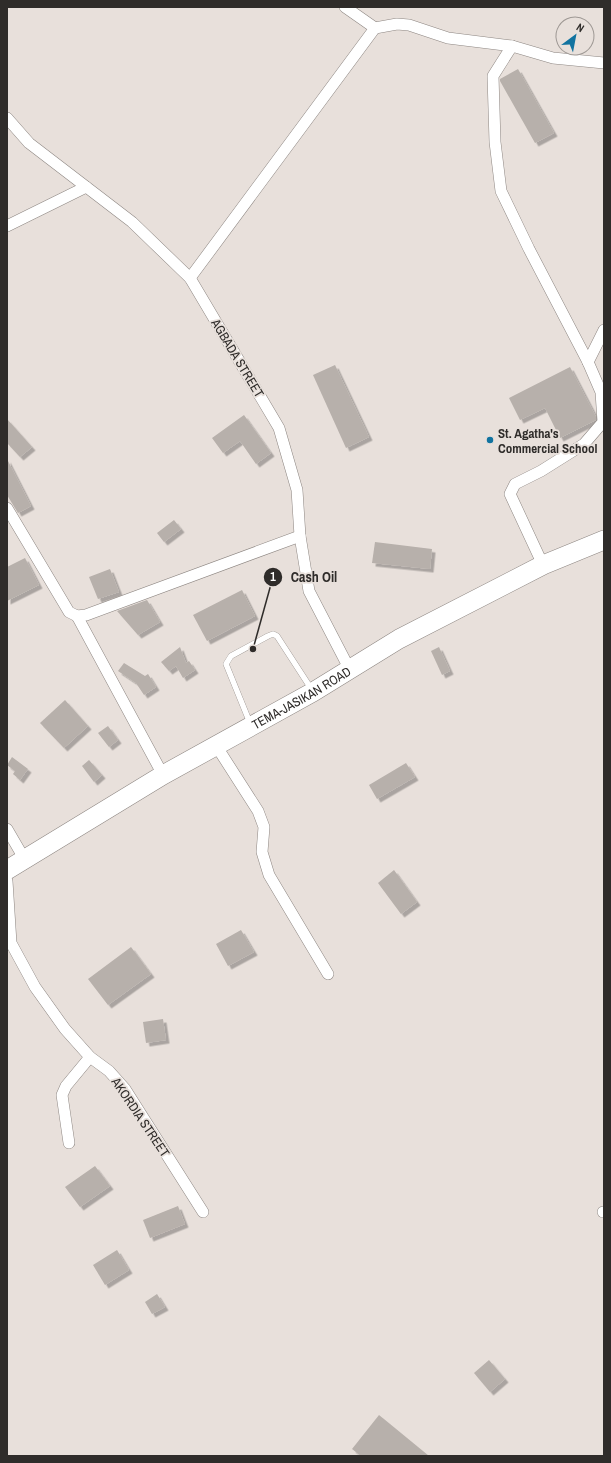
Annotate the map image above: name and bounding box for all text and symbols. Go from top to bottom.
north arrow [555,16,595,56]
text: N [574,20,587,35]
street label: AGBADA STREET [207,315,268,401]
place label: St. Agatha's Commercial School [498,425,598,457]
marker: St. Agatha's Commercial School [485,435,495,445]
callout: Cash Oil [263,564,346,590]
text: Cash Oil [291,568,337,586]
text: 1 [270,569,276,585]
street label: TEMA-JASIKAN ROAD [249,663,354,733]
street label: AKORDIA STREET [107,1073,174,1161]

